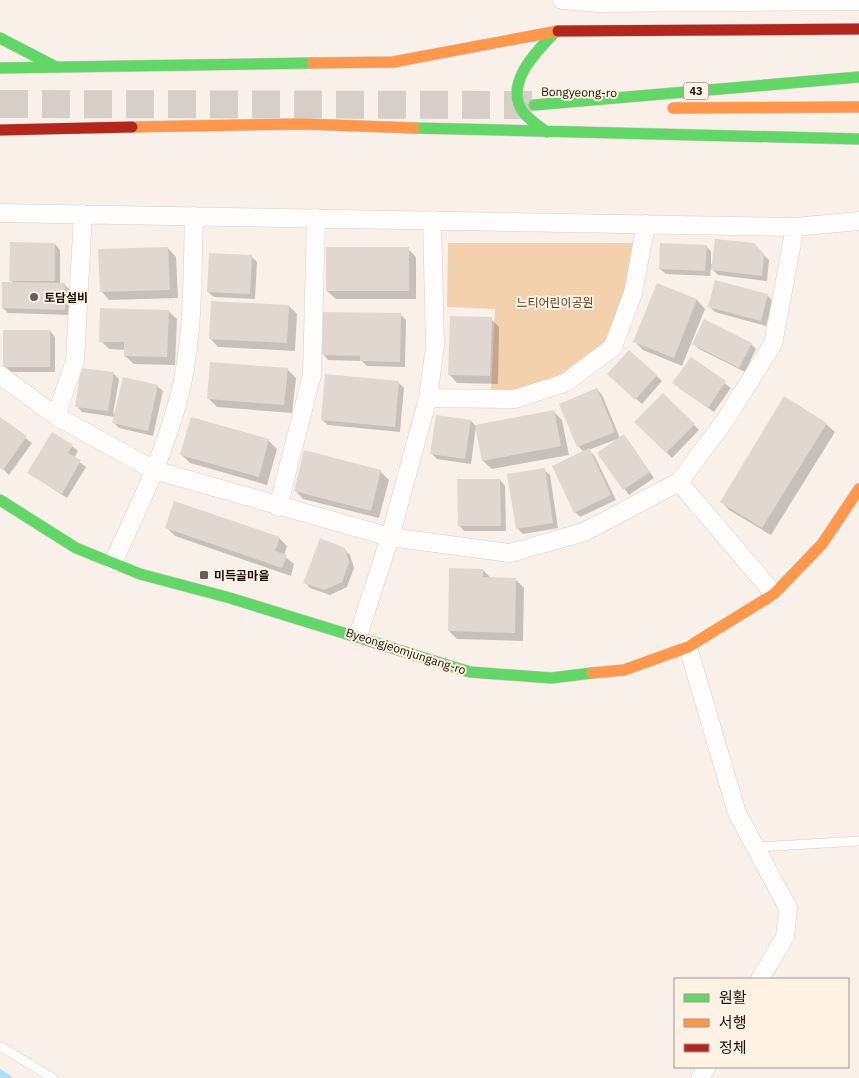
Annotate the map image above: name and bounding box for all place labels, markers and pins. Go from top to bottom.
place label: 토담설비 [44,290,88,305]
marker: 토담설비 [28,291,40,303]
place label: 미득골마을 [214,568,269,583]
marker: 미득골마을 [198,569,210,581]

